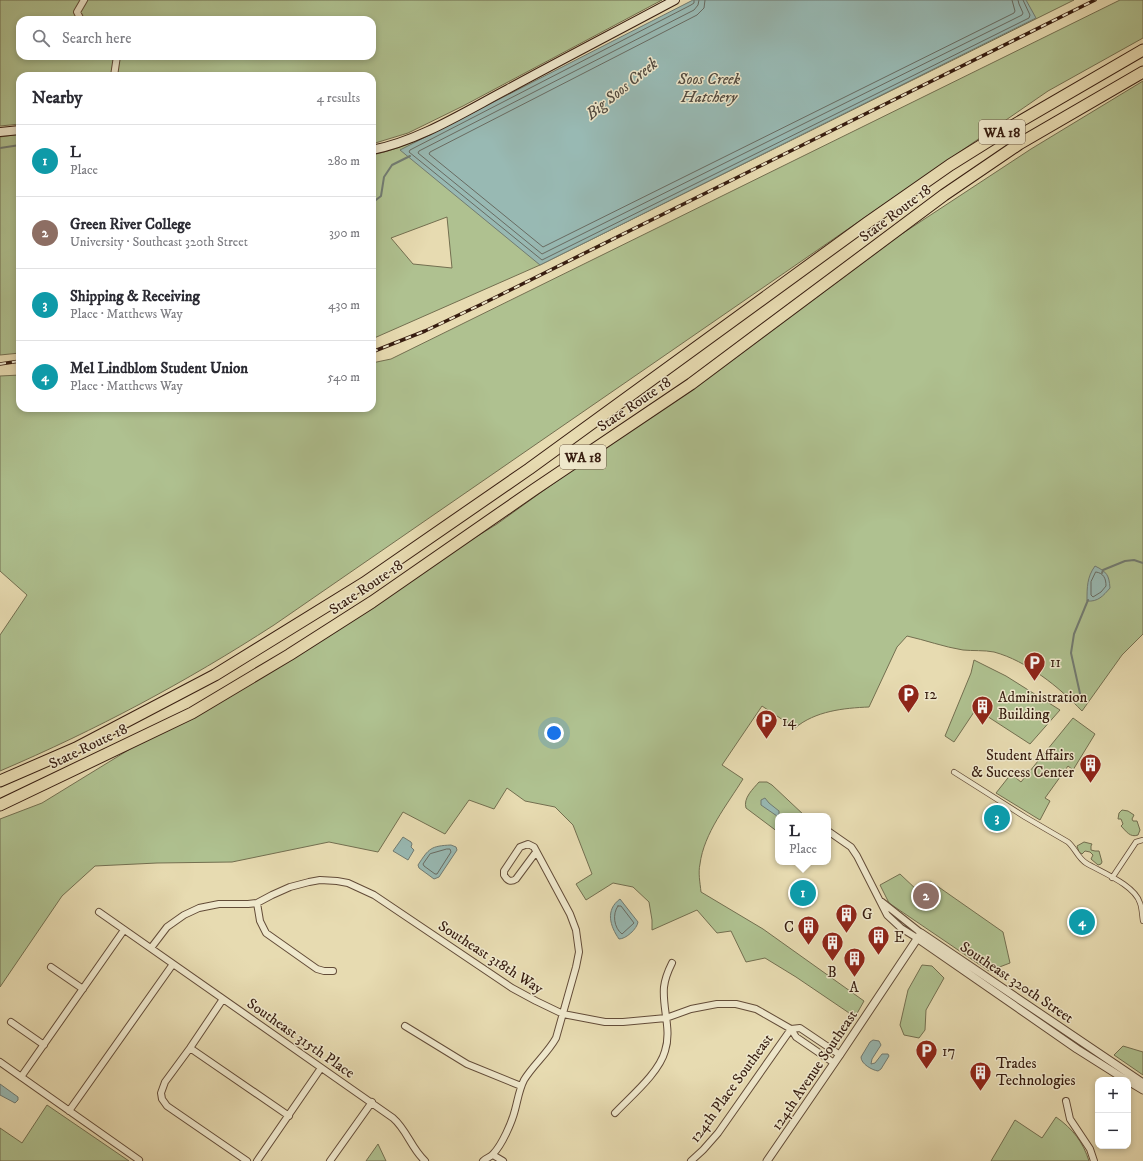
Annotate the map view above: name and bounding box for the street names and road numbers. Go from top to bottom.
road number: WA 18 [979,120,1025,144]
street label: State Route 18 [856,180,935,247]
street label: State Route 18 [594,373,675,436]
road number: WA 18 [560,445,606,469]
street label: State Route 18 [326,556,407,619]
street label: State Route 18 [46,719,131,774]
street label: Southeast 318th Way [435,916,548,999]
street label: Southeast 320th Street [956,937,1077,1028]
street label: Southeast 315th Place [243,994,358,1083]
street label: 124th Avenue Southeast [767,1006,862,1134]
street label: 124th Place Southeast [685,1030,777,1147]

